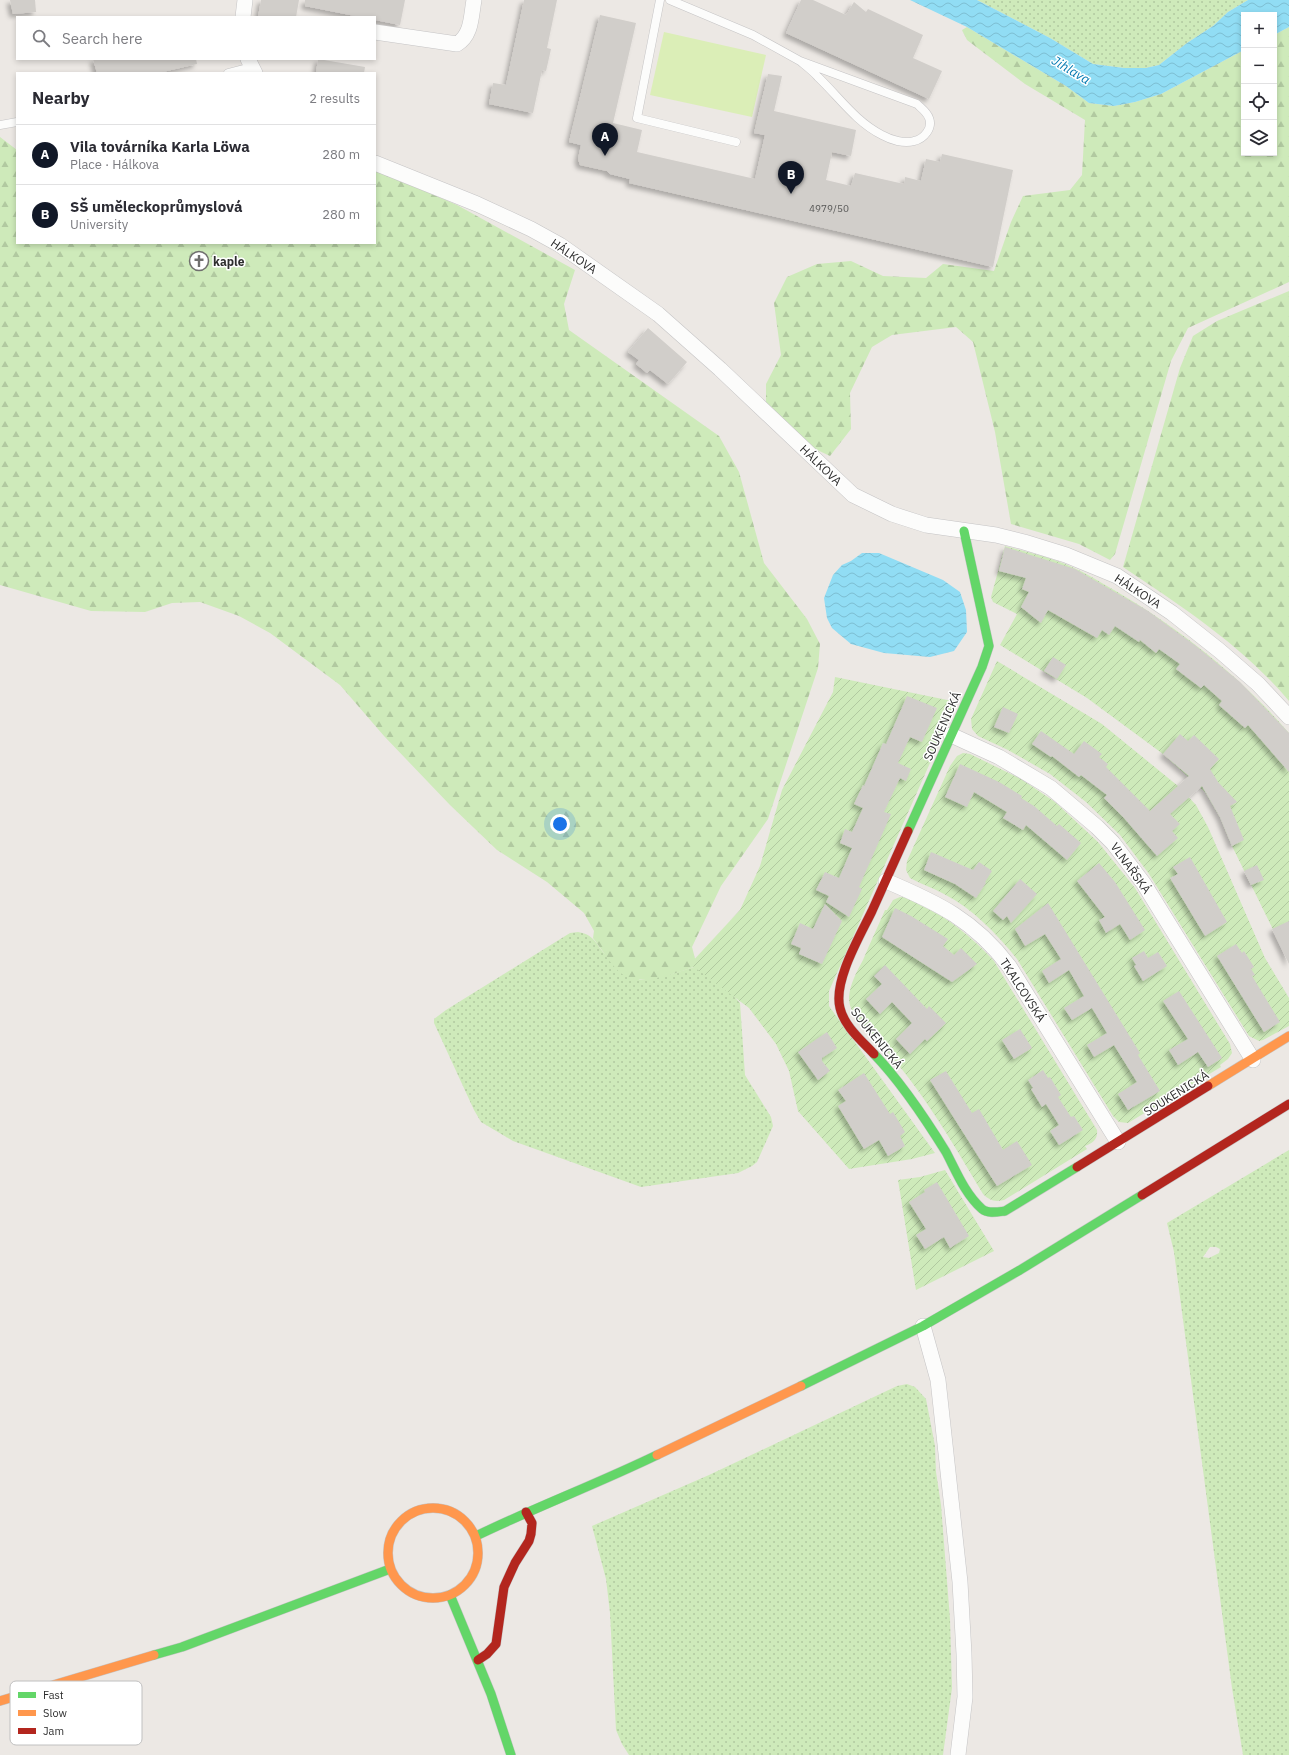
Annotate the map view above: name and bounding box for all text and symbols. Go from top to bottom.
map controls [1241,12,1277,156]
button: + [1241,12,1277,48]
search box [16,16,376,60]
icon: search [30,27,52,49]
text: Search here [62,29,142,48]
button: − [1241,48,1277,84]
water label: Jihlava [1049,52,1093,88]
button: locate [1241,84,1277,120]
text: Nearby [32,87,90,109]
text: 2 results [309,90,360,107]
button: layers [1241,120,1277,156]
pin: A [592,123,618,156]
text: Vila továrníka Karla Löwa [70,137,250,156]
text: A [41,146,49,163]
text: 280 m [322,146,360,163]
text: Place · Hálkova [70,156,159,173]
pin: B [778,161,804,194]
text: SŠ uměleckoprůmyslová [70,197,242,216]
house number: 4979/50 [809,202,849,215]
text: B [41,206,49,223]
text: 280 m [322,206,360,223]
text: University [70,216,128,233]
street label: HÁLKOVA [548,235,600,277]
church icon: kaple [188,250,210,272]
place label: kaple [213,254,245,269]
street label: HÁLKOVA [797,441,845,489]
street label: HÁLKOVA [1112,570,1164,612]
street label: SOUKENICKÁ [920,689,964,763]
your location [550,814,570,834]
street label: VLNAŘSKÁ [1107,840,1155,897]
street label: TKALCOVSKÁ [997,955,1049,1025]
street label: SOUKENICKÁ [848,1004,906,1072]
street label: SOUKENICKÁ [1141,1067,1212,1119]
legend [10,1681,142,1745]
text: Fast [43,1688,64,1702]
text: Slow [43,1706,67,1720]
text: Jam [43,1724,64,1738]

